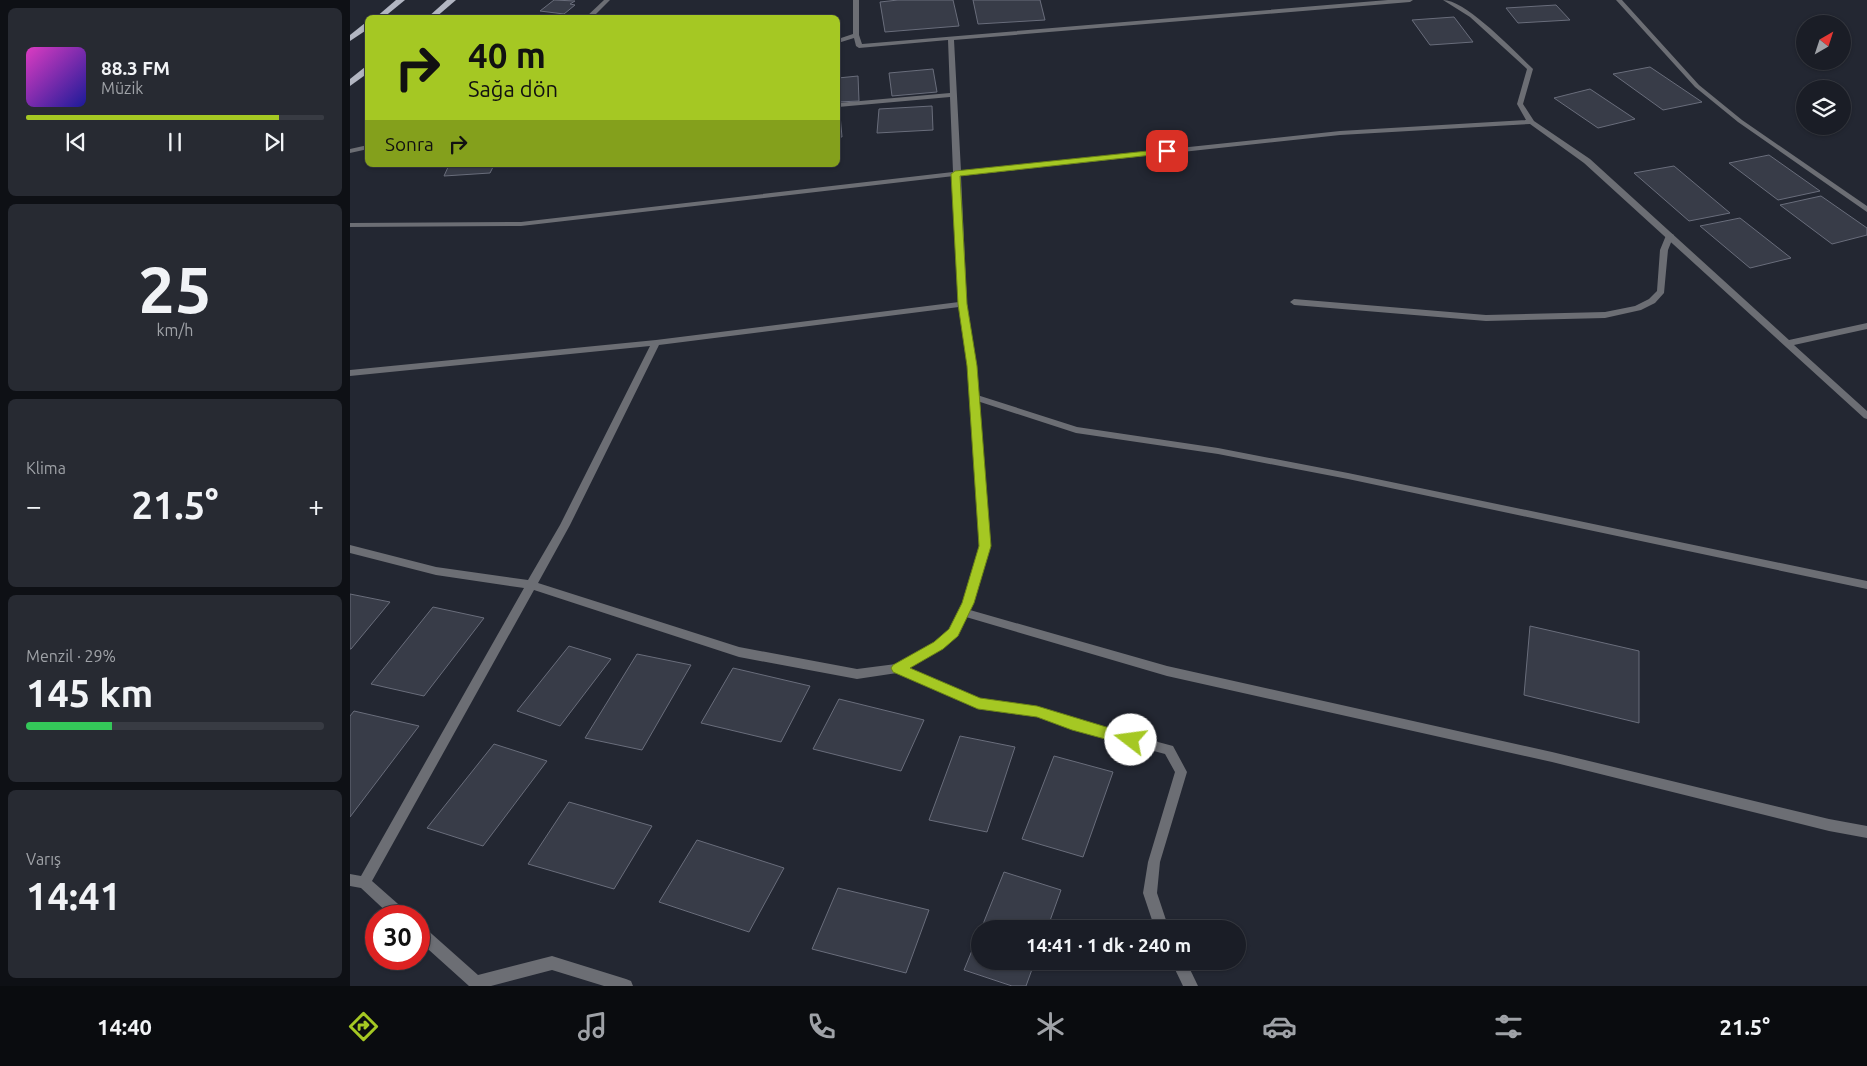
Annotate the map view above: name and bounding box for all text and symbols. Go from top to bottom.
north arrow [1796,15,1851,70]
map controls [1796,15,1851,135]
icon: right [385,35,450,100]
text: 40 m [468,35,546,75]
text: 88.3 FM [101,57,170,79]
text: Sağa dön [468,76,558,101]
text: Müzik [101,79,143,97]
button: layers [1796,80,1851,135]
icon: previous [62,128,90,156]
icon: pause [161,128,189,156]
icon: next [260,128,288,156]
icon: right [444,130,472,158]
pin [1146,130,1188,172]
text: Sonra [385,133,434,155]
icon: arrive [1153,137,1181,165]
text: 25 [138,252,212,325]
text: km/h [157,321,193,339]
text: Klima [26,459,66,477]
text: 21.5° [131,484,219,526]
text: − [26,490,42,521]
text: + [308,490,324,521]
text: Menzil · 29% [26,647,116,665]
text: 145 km [26,672,153,714]
position arrow [1104,713,1156,765]
text: Varış [26,850,61,868]
text: 14:41 [26,875,121,917]
speed limit sign: 30 [365,905,430,970]
text: 14:41 · 1 dk · 240 m [1026,934,1191,956]
icon: directions [346,1009,381,1044]
icon: music [575,1009,610,1044]
icon: phone [804,1009,839,1044]
icon: climate [1033,1009,1068,1044]
icon: car [1262,1009,1297,1044]
icon: filters [1491,1009,1526,1044]
text: 14:40 [97,1014,152,1039]
text: 21.5° [1720,1014,1770,1039]

